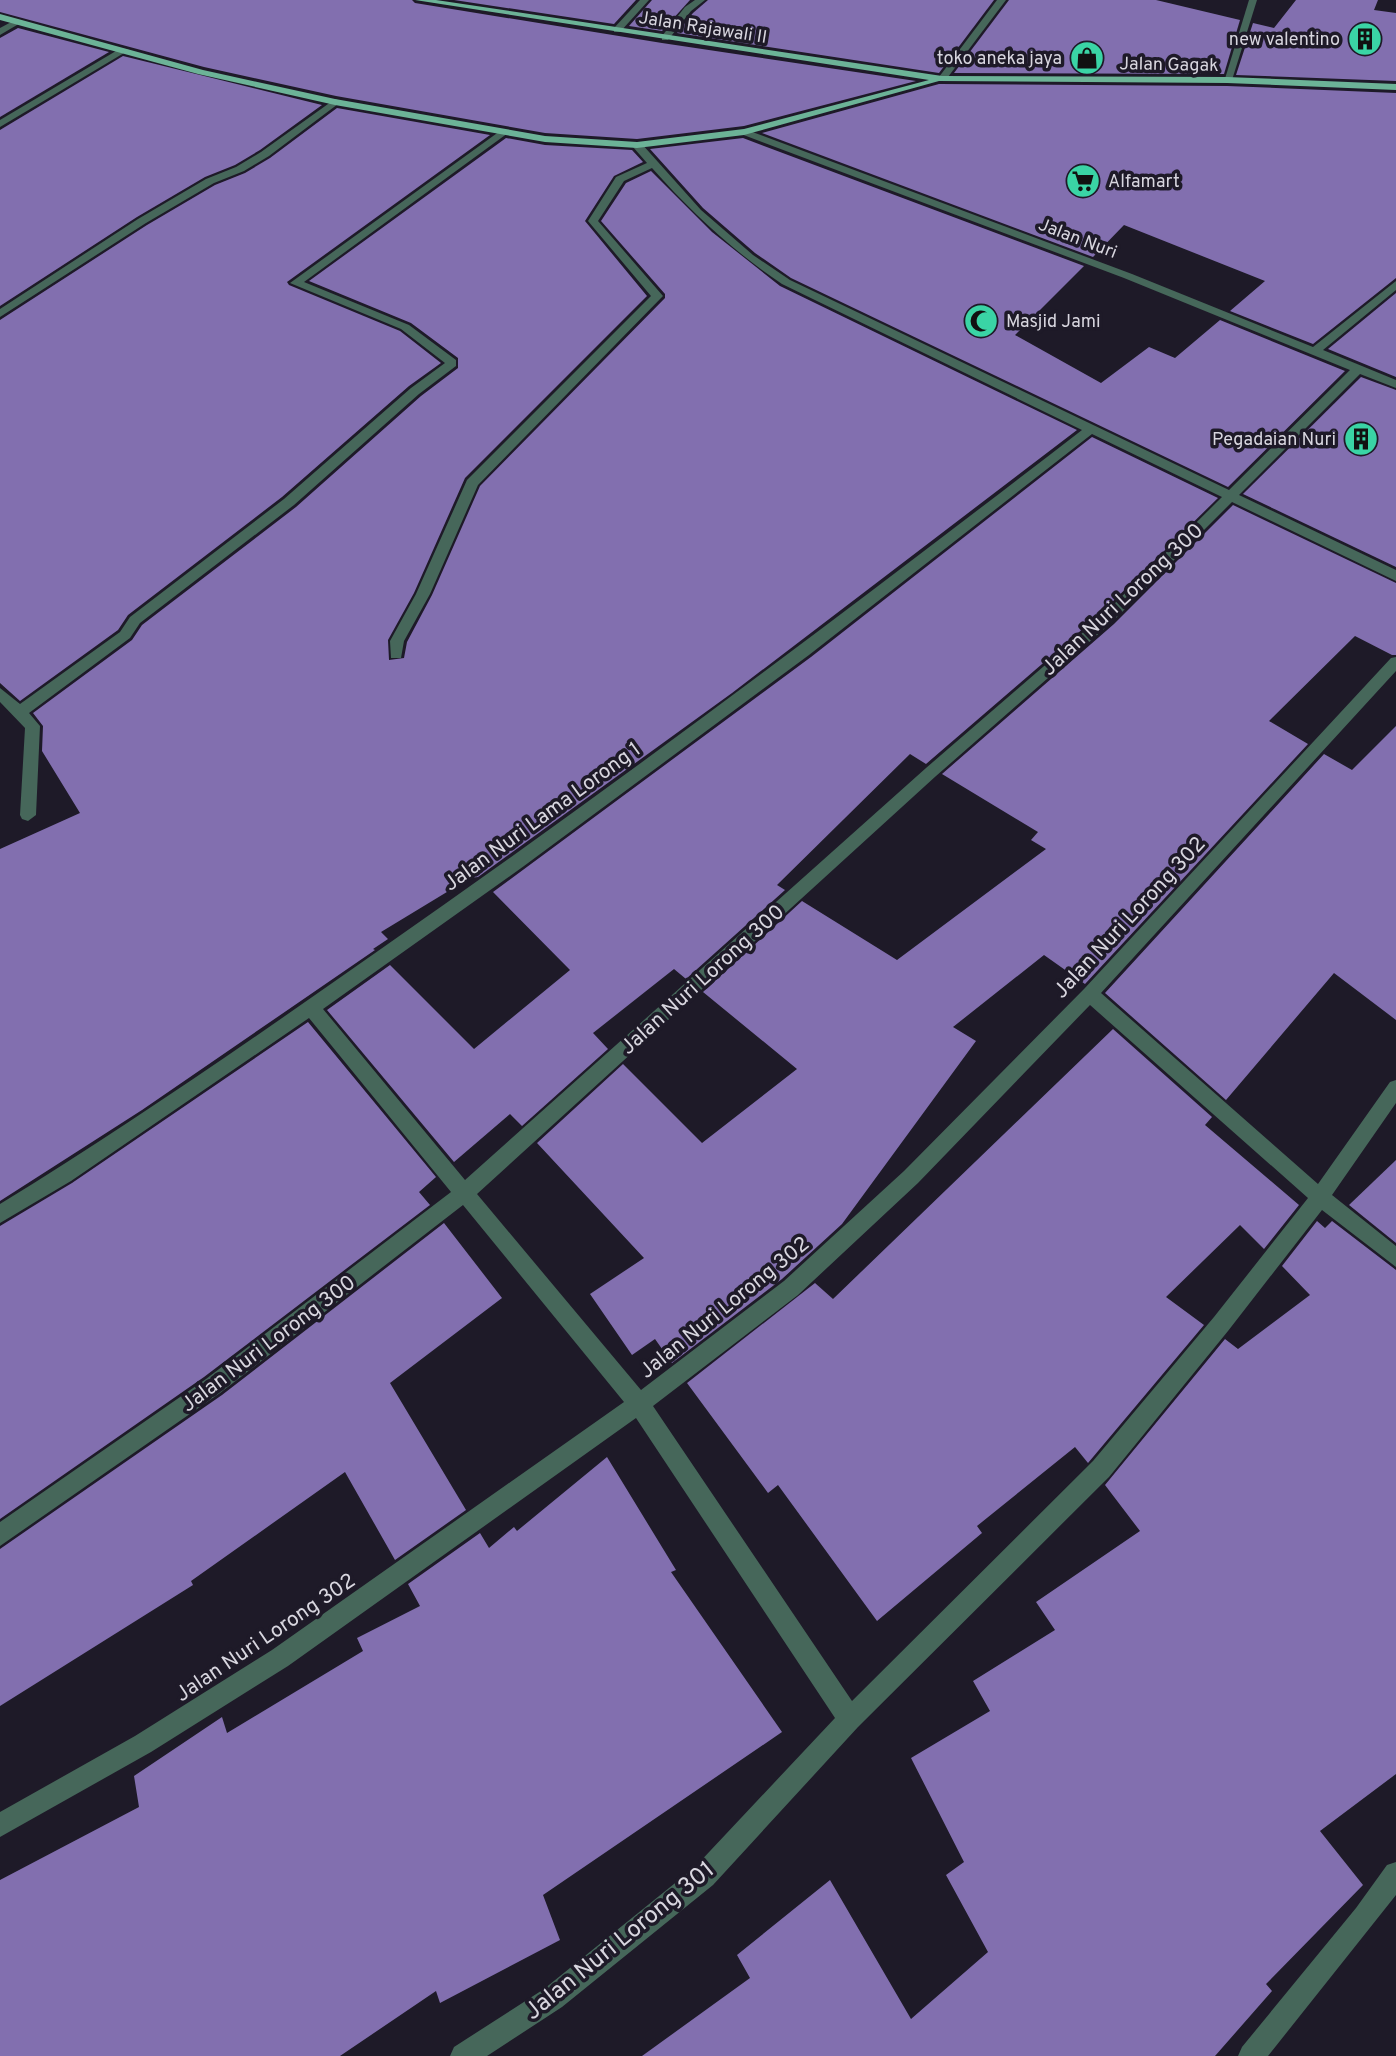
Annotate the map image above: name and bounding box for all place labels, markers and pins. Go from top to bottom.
building icon: new valentino [1346,20,1384,58]
place label: new valentino [1229,29,1340,52]
shop icon: toko aneka jaya [1068,39,1106,77]
place label: toko aneka jaya [937,48,1062,71]
supermarket icon: Alfamart [1064,162,1102,200]
place label: Alfamart [1108,171,1180,194]
mosque icon: Masjid Jami [962,302,1000,340]
place label: Masjid Jami [1006,311,1101,334]
building icon: Pegadaian Nuri [1342,420,1380,458]
place label: Pegadaian Nuri [1212,429,1336,452]

